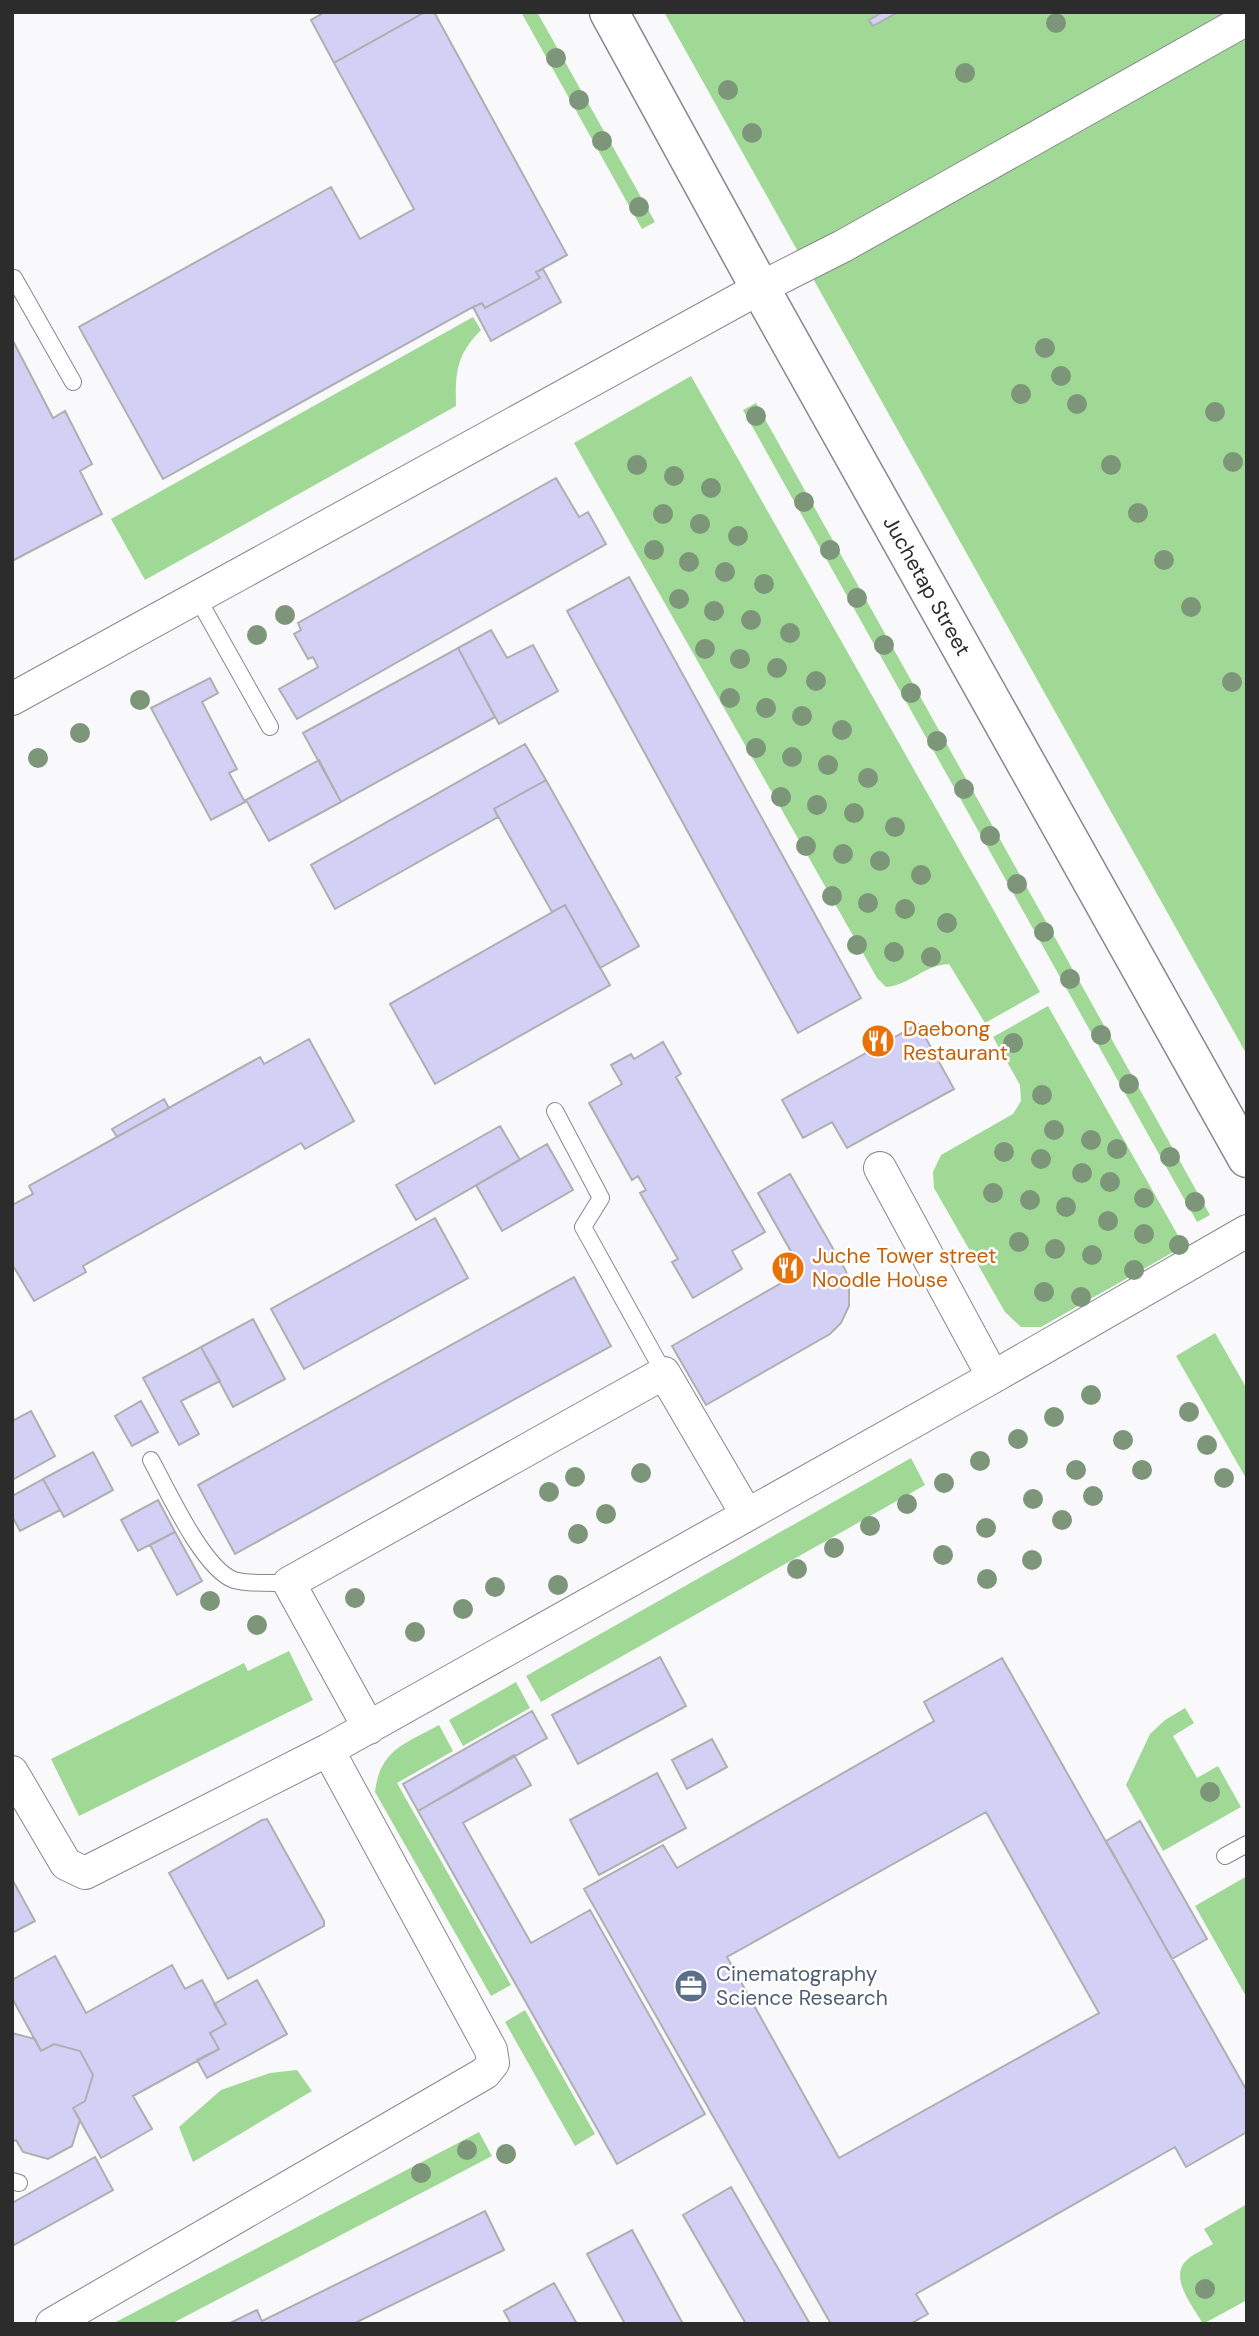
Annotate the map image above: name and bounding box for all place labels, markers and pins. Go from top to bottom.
place label: Daebong Restaurant [903,1015,1008,1067]
restaurant icon: Daebong Restaurant [859,1022,897,1060]
place label: Juche Tower street Noodle House [812,1242,996,1294]
restaurant icon: Juche Tower street Noodle House [769,1249,807,1287]
place label: Cinematography Science Research [716,1960,888,2012]
office icon: Cinematography Science Research [672,1967,710,2005]

